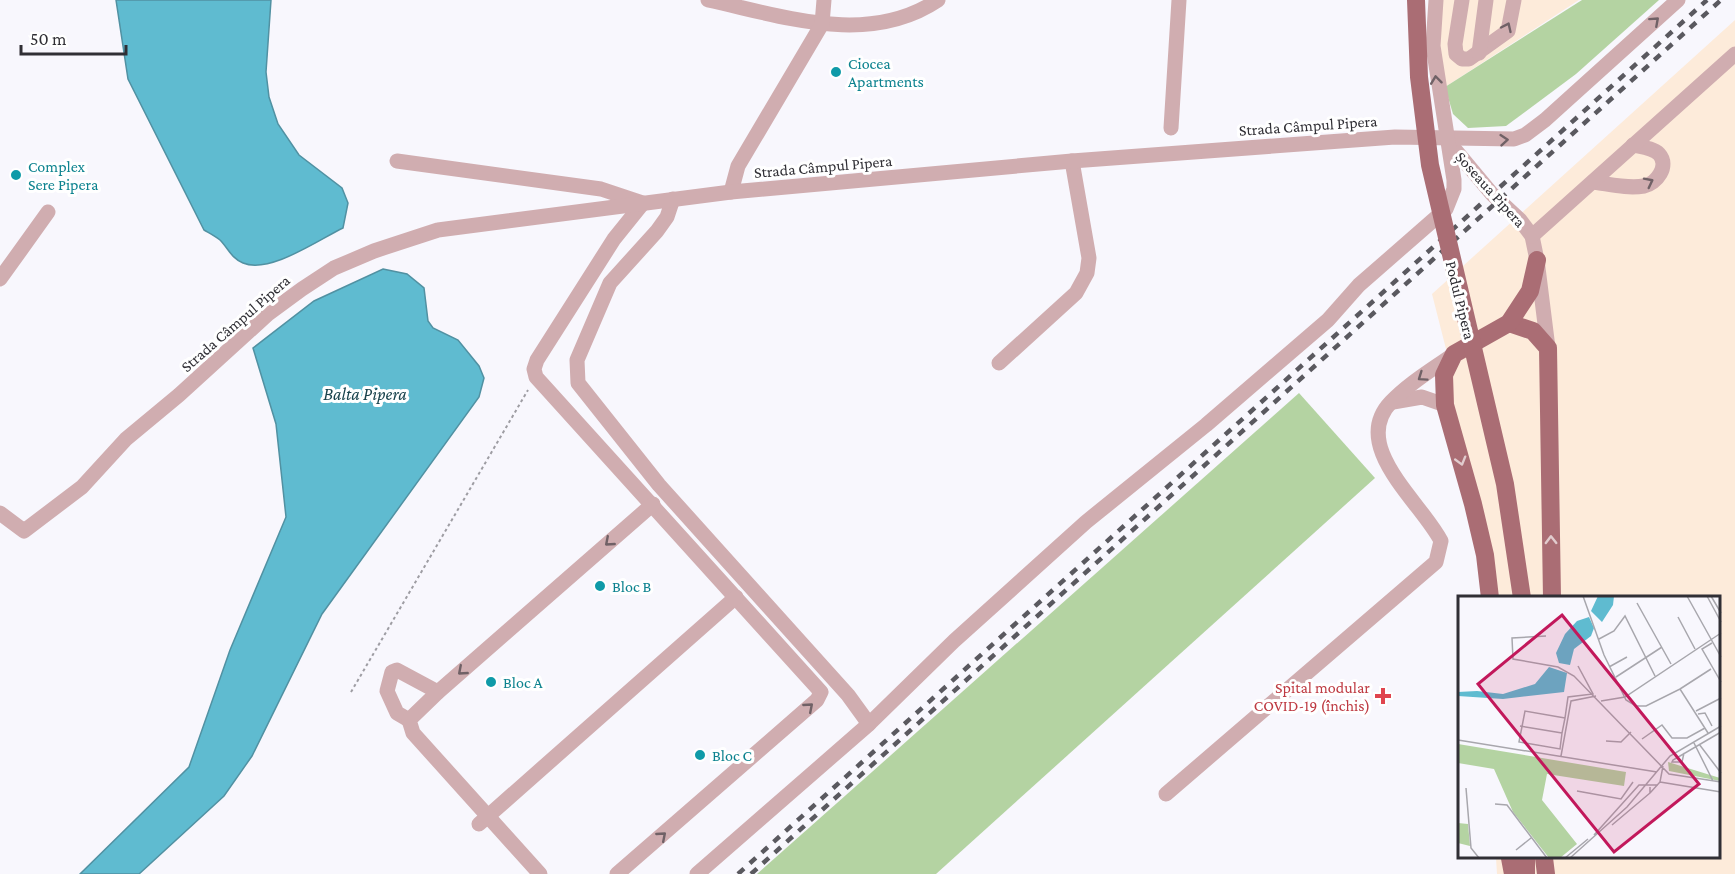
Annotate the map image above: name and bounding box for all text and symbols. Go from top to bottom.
one-way arrow [1648,17,1659,28]
scale bar [21,18,126,56]
one-way arrow [1500,22,1512,33]
text: 50 m [30,29,67,49]
place label: Ciocea Apartments [848,55,924,91]
marker: Ciocea Apartments [829,65,843,79]
one-way arrow [1431,75,1443,84]
street label: Strada Câmpul Pipera [1238,112,1378,140]
one-way arrow [1499,134,1508,147]
street label: Șoseaua Pipera [1451,148,1529,232]
street label: Strada Câmpul Pipera [753,152,893,182]
place label: Complex Sere Pipera [28,158,99,194]
marker: Complex Sere Pipera [9,168,23,182]
one-way arrow [1643,177,1654,189]
street label: Podul Pipera [1442,259,1479,342]
street label: Strada Câmpul Pipera [177,271,294,376]
one-way arrow [1417,370,1428,381]
water label: Balta Pipera [323,384,407,404]
one-way arrow [1454,455,1466,466]
one-way arrow [605,535,616,546]
one-way arrow [1545,535,1557,544]
place label: Bloc B [612,578,652,595]
marker: Bloc B [593,579,607,593]
inset map [1458,596,1720,859]
one-way arrow [458,664,469,675]
place label: Bloc A [503,674,544,691]
marker: Bloc A [484,675,498,689]
place label: Spital modular COVID-19 (închis) [1254,679,1370,715]
marker: Spital modular COVID-19 (închis) [1374,687,1392,705]
one-way arrow [802,704,813,715]
place label: Bloc C [712,747,752,764]
marker: Bloc C [693,748,707,762]
one-way arrow [655,832,666,843]

